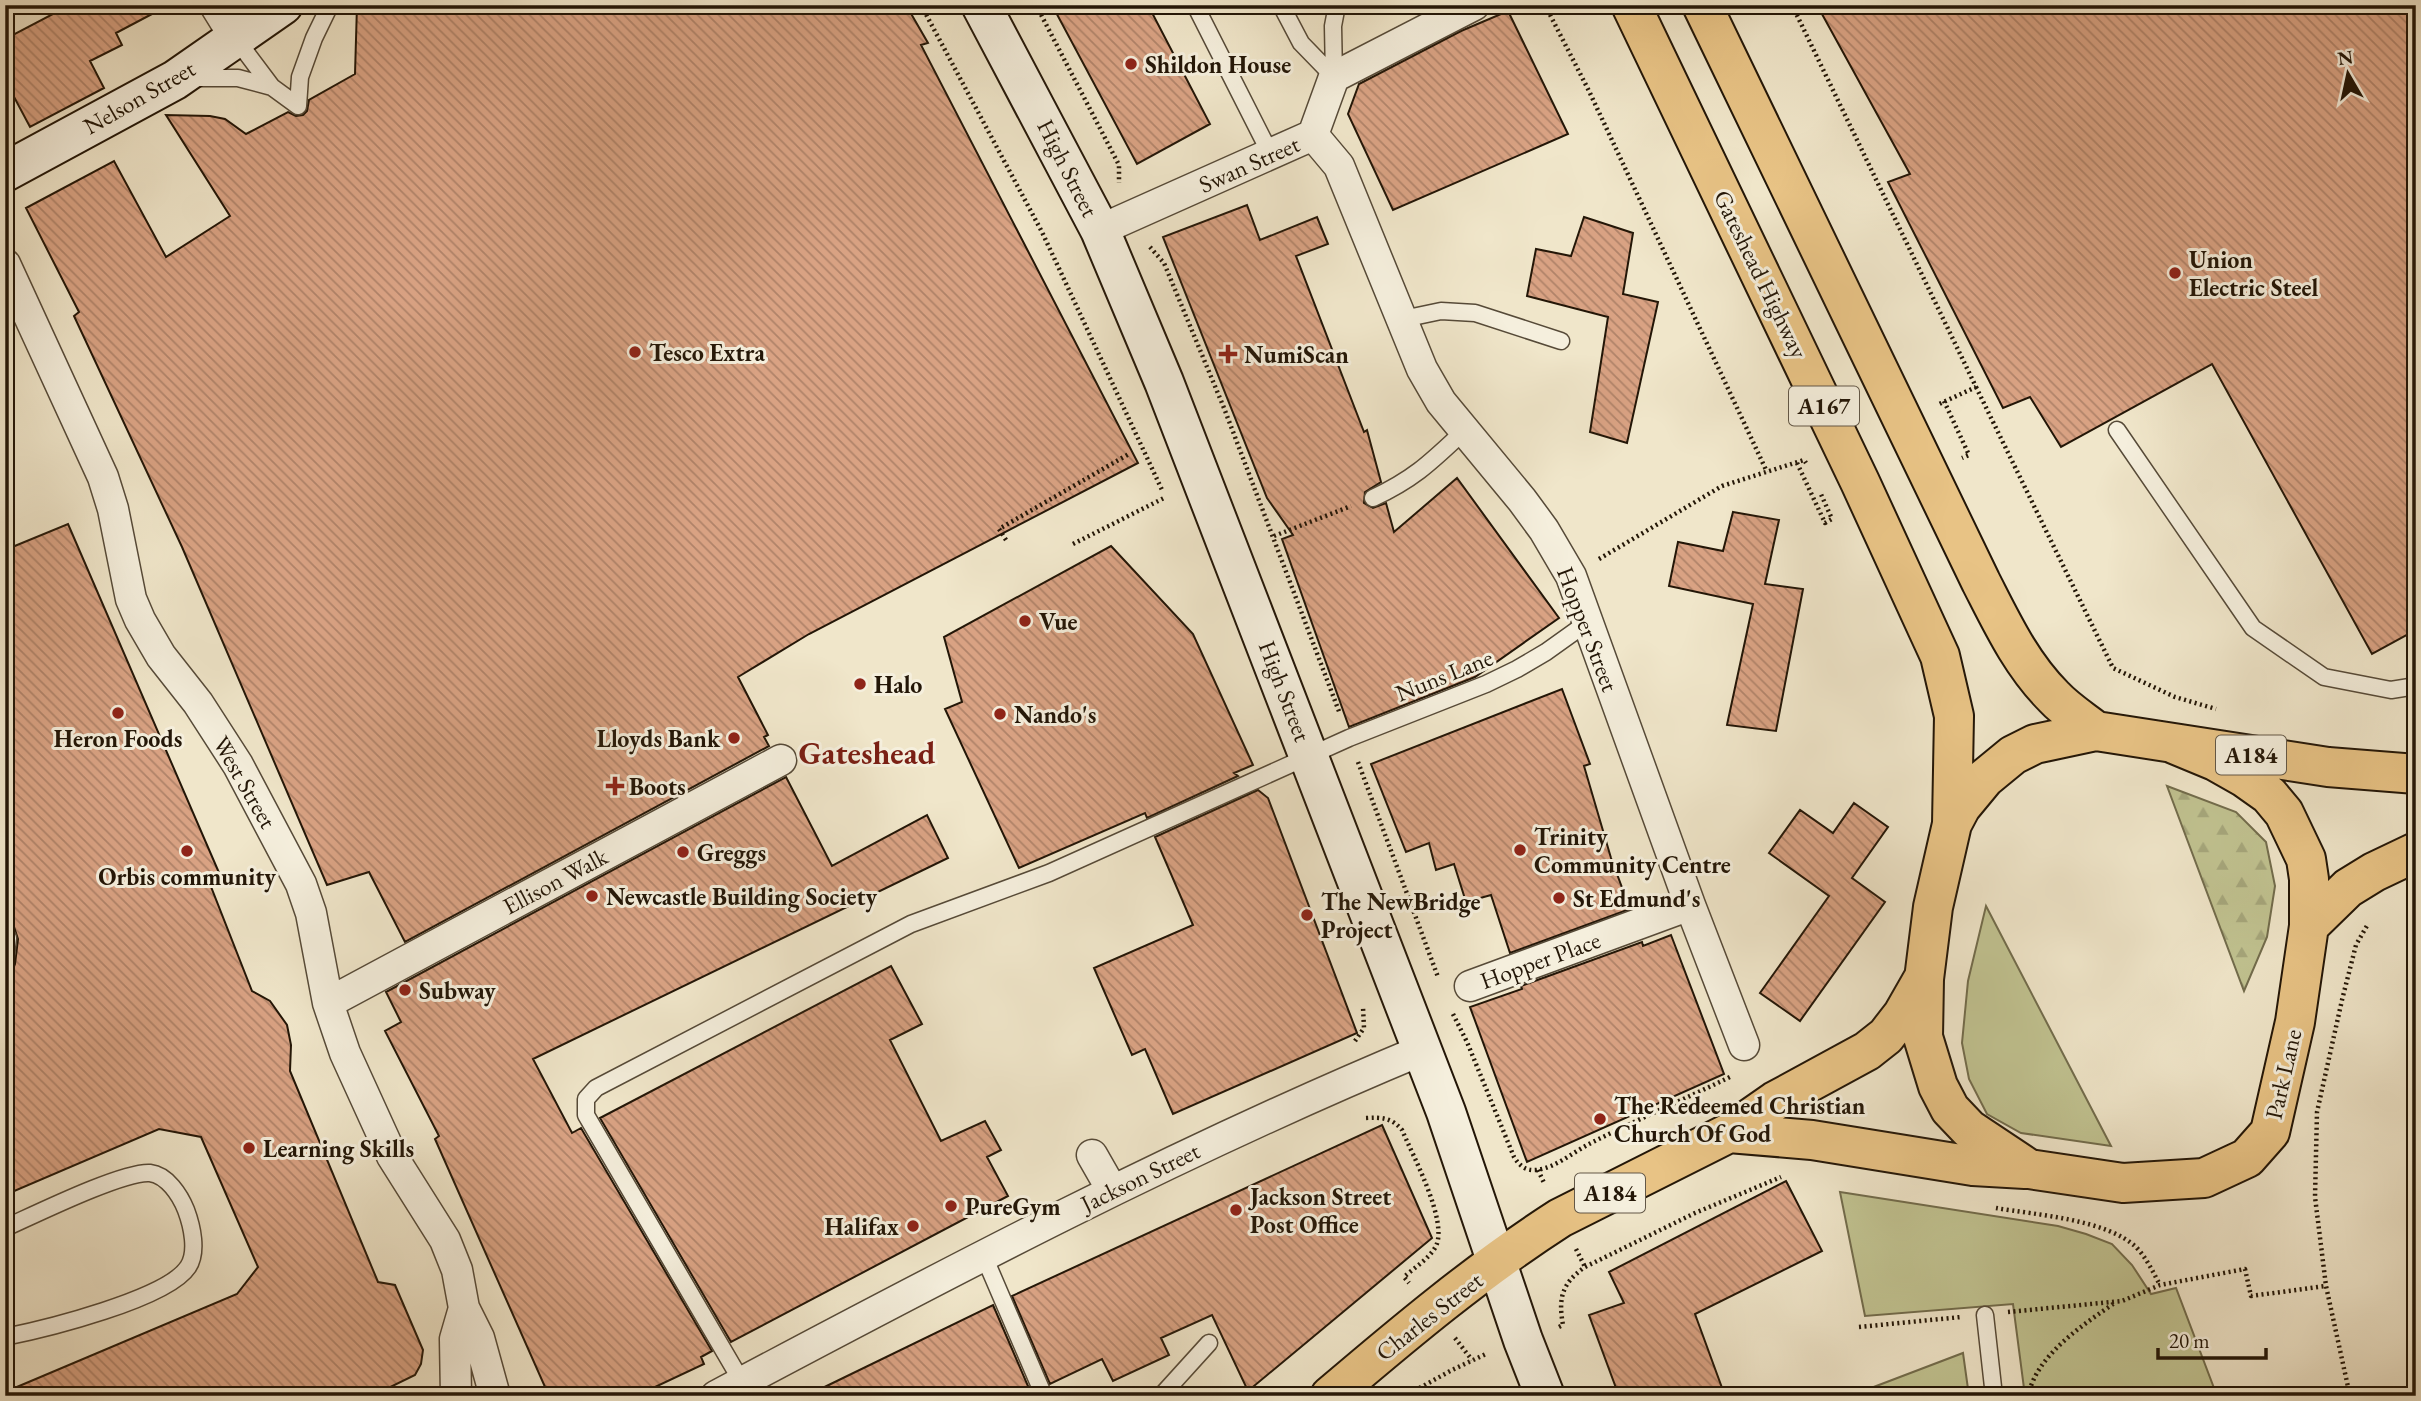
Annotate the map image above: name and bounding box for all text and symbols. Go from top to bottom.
north arrow [2312,38,2382,108]
text: N [2336,44,2356,71]
place label: Shildon House [1145,49,1291,80]
street label: Nelson Street [78,52,201,141]
marker: Shildon House [1123,56,1139,72]
street label: High Street [1030,114,1106,223]
street label: Swan Street [1194,128,1305,200]
street label: Gateshead Highway [1707,185,1815,364]
place label: Union Electric Steel [2189,244,2318,303]
marker: Union Electric Steel [2167,265,2183,281]
place label: Tesco Extra [649,337,765,368]
place label: NumiScan [1244,339,1349,370]
marker: Tesco Extra [627,344,643,360]
marker: NumiScan [1218,344,1238,364]
road number: A167 [1789,386,1859,426]
street label: Hopper Street [1550,562,1626,696]
place label: Vue [1039,606,1077,637]
marker: Vue [1017,613,1033,629]
street label: High Street [1252,636,1319,746]
street label: Nuns Lane [1391,641,1497,709]
place label: Halo [874,669,922,700]
marker: Halo [852,676,868,692]
place label: Nando's [1014,699,1096,730]
marker: Heron Foods [110,705,126,721]
marker: Nando's [992,706,1008,722]
place label: Heron Foods [54,723,182,754]
place label: Lloyds Bank [597,723,721,755]
street label: West Street [206,730,284,834]
marker: Lloyds Bank [726,730,742,746]
district label: Gateshead [799,732,936,774]
road number: A184 [2216,736,2286,775]
place label: Boots [629,771,686,802]
marker: Boots [607,778,623,794]
place label: Trinity Community Centre [1534,821,1731,881]
place label: Greggs [697,837,766,869]
street label: Ellison Walk [497,840,613,921]
marker: Trinity Community Centre [1512,842,1528,858]
marker: Orbis community [179,843,195,859]
marker: Greggs [675,844,691,860]
place label: Orbis community [98,861,276,893]
place label: Newcastle Building Society [606,881,878,913]
place label: St Edmund's [1573,883,1700,914]
place label: The NewBridge Project [1321,886,1481,946]
marker: Newcastle Building Society [584,888,600,904]
marker: St Edmund's [1551,890,1567,906]
marker: The NewBridge Project [1299,907,1315,923]
street label: Hopper Place [1476,924,1604,996]
place label: Subway [419,975,496,1007]
marker: Subway [397,982,413,998]
street label: Park Lane [2258,1026,2308,1122]
place label: The Redeemed Christian Church Of God [1614,1090,1866,1149]
marker: The Redeemed Christian Church Of God [1592,1111,1608,1127]
place label: Learning Skills [263,1133,414,1165]
street label: Jackson Street [1074,1135,1205,1220]
marker: Learning Skills [241,1140,257,1156]
road number: A184 [1575,1174,1645,1212]
place label: Jackson Street Post Office [1248,1181,1391,1240]
place label: PureGym [965,1191,1061,1223]
marker: PureGym [943,1198,959,1214]
marker: Jackson Street Post Office [1228,1202,1244,1218]
place label: Halifax [824,1211,899,1242]
marker: Halifax [905,1218,921,1234]
street label: Charles Street [1369,1264,1489,1367]
scale bar [2158,1317,2267,1361]
text: 20 m [2169,1327,2210,1354]

